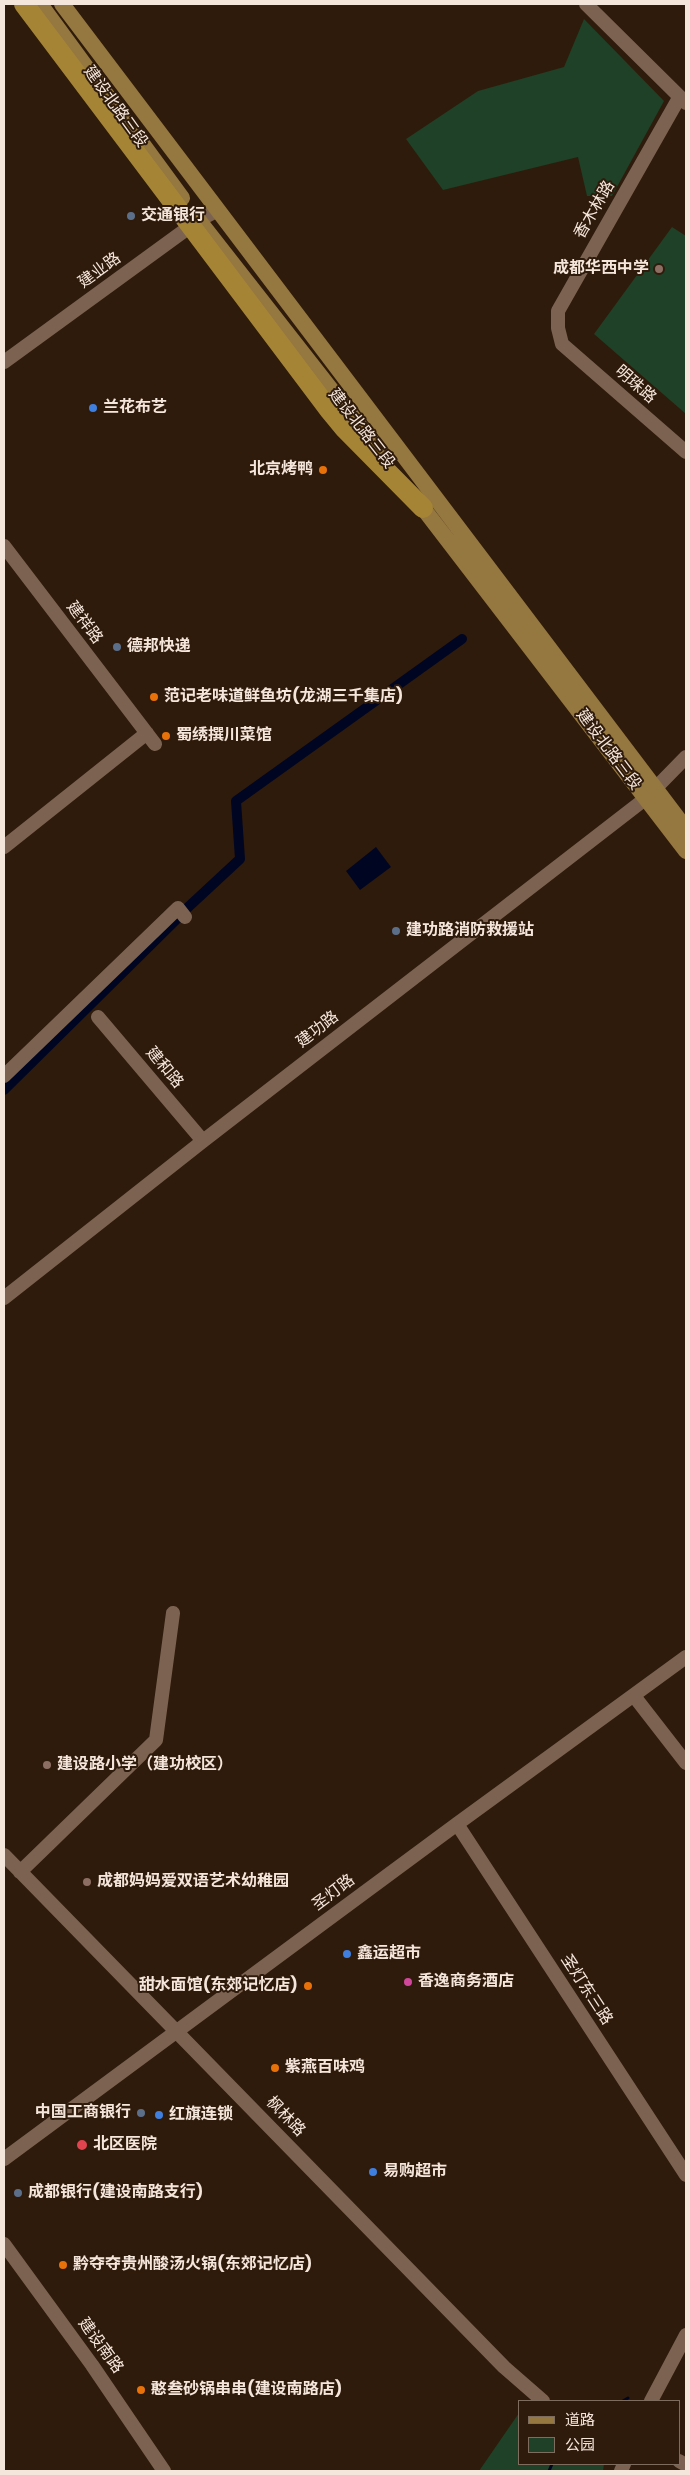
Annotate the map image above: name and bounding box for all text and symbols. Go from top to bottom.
street label: 建设北路三段 [79,63,151,151]
street label: 香木林路 [571,177,619,243]
place label: 交通银行 [141,206,205,226]
marker: 交通银行 [125,210,137,222]
street label: 建业路 [75,249,125,293]
place label: 成都华西中学 [553,259,649,279]
marker: 成都华西中学 [653,263,665,275]
street label: 明珠路 [611,362,659,408]
street label: 建设北路三段 [324,385,398,473]
place label: 兰花布艺 [103,398,167,418]
marker: 兰花布艺 [87,402,99,414]
place label: 北京烤鸭 [249,460,313,480]
marker: 北京烤鸭 [317,464,329,476]
street label: 建祥路 [62,598,106,648]
place label: 德邦快递 [127,637,191,657]
marker: 德邦快递 [111,641,123,653]
place label: 范记老味道鲜鱼坊(龙湖三千集店) [164,687,403,707]
marker: 范记老味道鲜鱼坊(龙湖三千集店) [148,691,160,703]
street label: 建设北路三段 [571,706,645,794]
place label: 蜀绣撰川菜馆 [176,726,272,746]
marker: 蜀绣撰川菜馆 [160,730,172,742]
place label: 建功路消防救援站 [406,921,534,941]
marker: 建功路消防救援站 [390,925,402,937]
street label: 建功路 [293,1008,343,1052]
street label: 建和路 [141,1043,187,1093]
place label: 建设路小学（建功校区） [57,1755,233,1775]
marker: 建设路小学（建功校区） [41,1759,53,1771]
street label: 圣灯路 [309,1871,359,1915]
place label: 成都妈妈爱双语艺术幼稚园 [97,1872,289,1892]
marker: 成都妈妈爱双语艺术幼稚园 [81,1876,93,1888]
place label: 鑫运超市 [357,1944,421,1964]
marker: 鑫运超市 [341,1948,353,1960]
street label: 圣灯东三路 [556,1951,616,2029]
place label: 香逸商务酒店 [418,1972,514,1992]
place label: 甜水面馆(东郊记忆店) [139,1976,298,1996]
marker: 香逸商务酒店 [402,1976,414,1988]
marker: 甜水面馆(东郊记忆店) [302,1980,314,1992]
place label: 紫燕百味鸡 [285,2058,365,2078]
marker: 紫燕百味鸡 [269,2062,281,2074]
street label: 枫林路 [261,2093,309,2141]
place label: 中国工商银行 [35,2103,131,2123]
place label: 红旗连锁 [169,2105,233,2125]
marker: 中国工商银行 [135,2107,147,2119]
marker: 红旗连锁 [153,2109,165,2121]
place label: 北区医院 [93,2135,157,2155]
marker: 北区医院 [75,2138,89,2152]
place label: 易购超市 [383,2162,447,2182]
marker: 易购超市 [367,2166,379,2178]
place label: 成都银行(建设南路支行) [28,2183,203,2203]
marker: 成都银行(建设南路支行) [12,2187,24,2199]
place label: 黔夺夺贵州酸汤火锅(东郊记忆店) [73,2255,312,2275]
marker: 黔夺夺贵州酸汤火锅(东郊记忆店) [57,2259,69,2271]
street label: 建设南路 [73,2314,127,2378]
place label: 憨叁砂锅串串(建设南路店) [151,2380,342,2400]
marker: 憨叁砂锅串串(建设南路店) [135,2384,147,2396]
legend [518,2400,680,2465]
text: 道路 [565,2409,595,2430]
text: 公园 [565,2434,595,2455]

